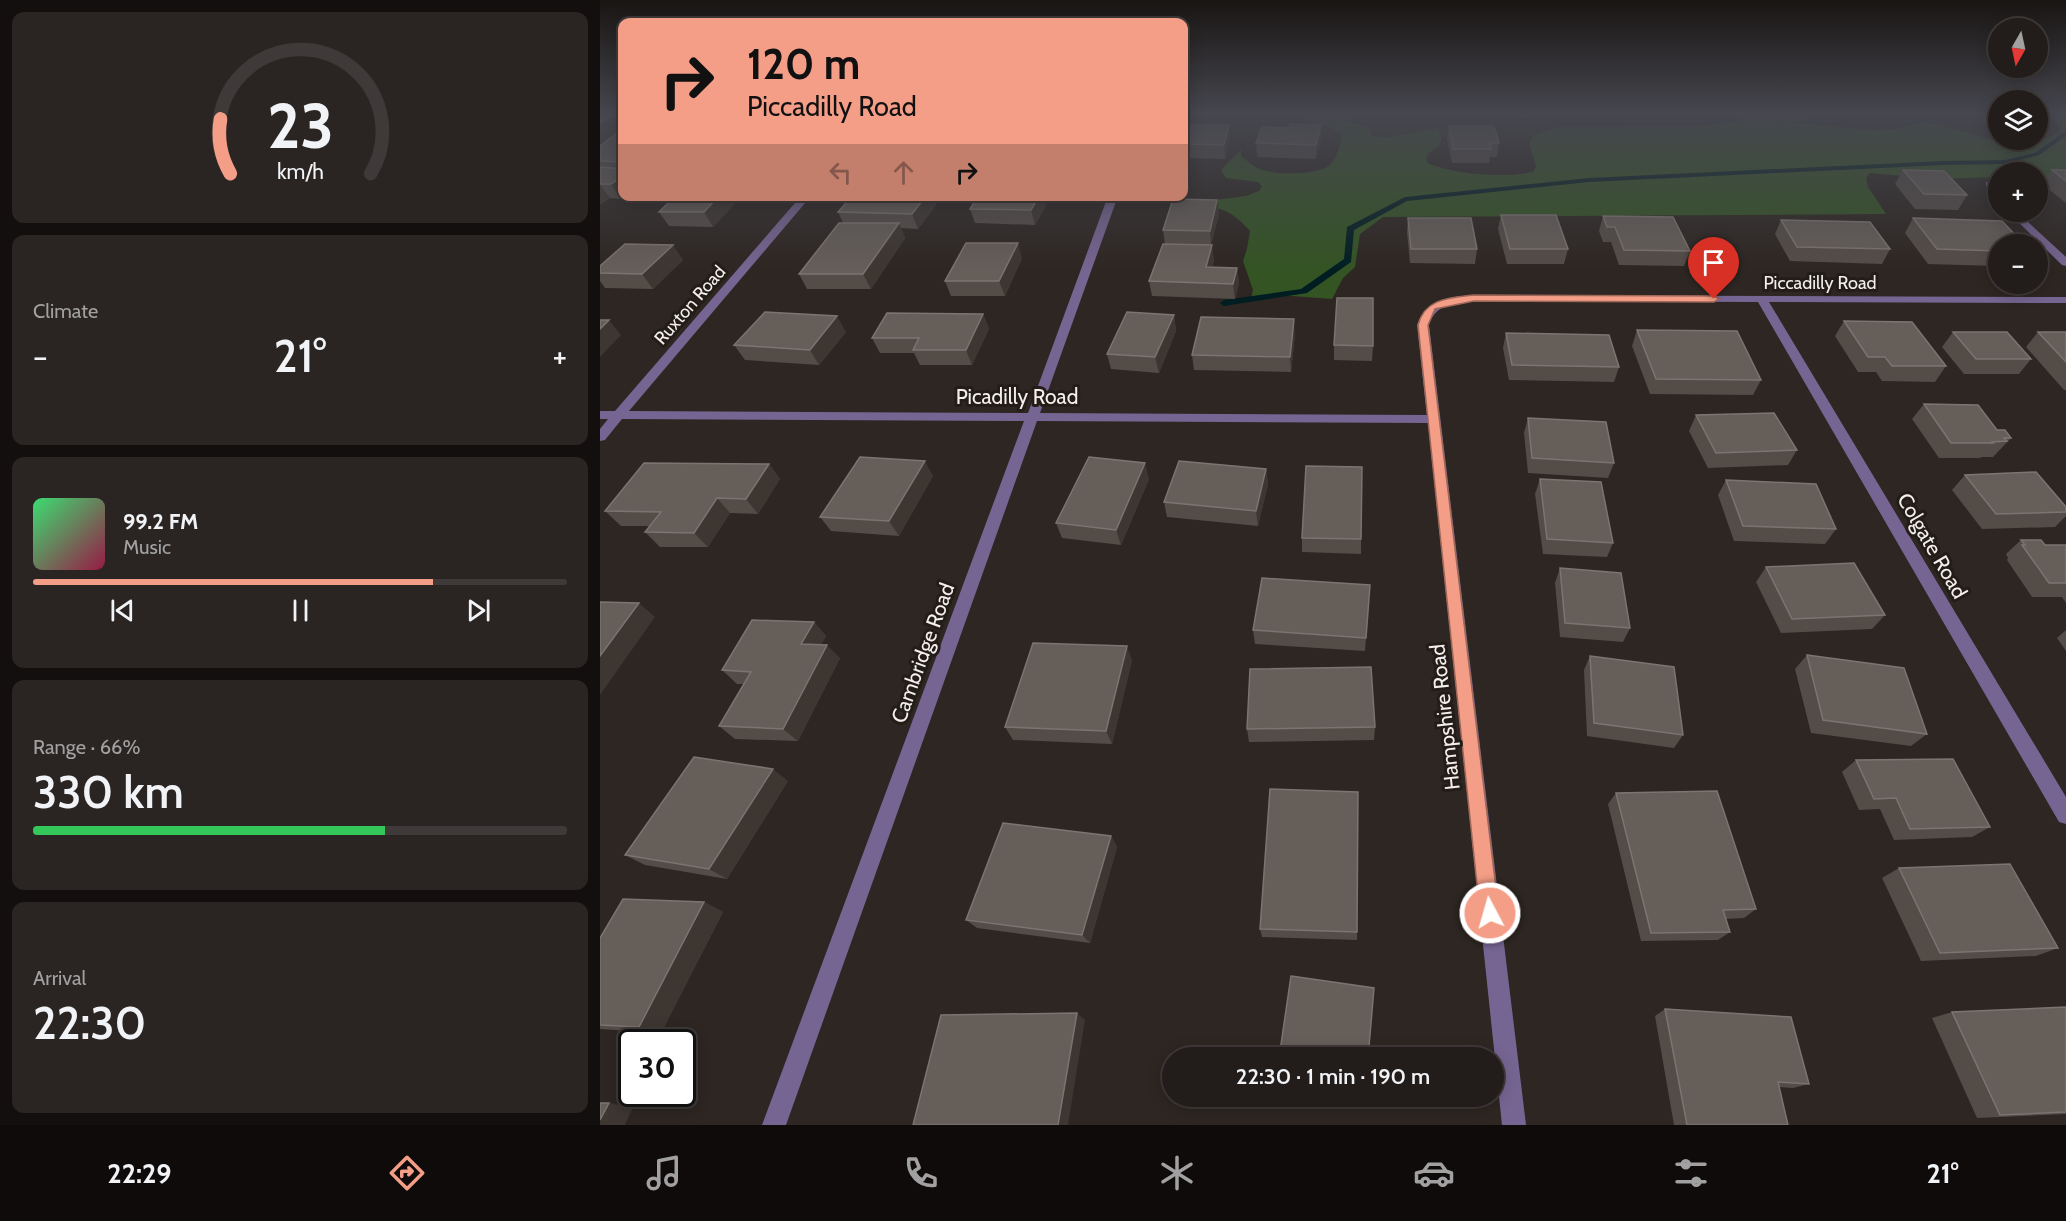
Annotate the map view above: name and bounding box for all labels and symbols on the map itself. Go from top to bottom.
north arrow [1988,18,2048,78]
pin [1688,237,1739,299]
street label: Ruxton Road [650,261,730,349]
street label: Piccadilly Road [1763,272,1877,294]
street label: Picadilly Road [956,384,1078,409]
street label: Colgate Road [1892,489,1973,603]
street label: Cambridge Road [886,579,959,726]
street label: Hampshire Road [1424,643,1465,791]
position arrow [1458,881,1522,945]
speed limit sign: 30 [618,1029,696,1107]

